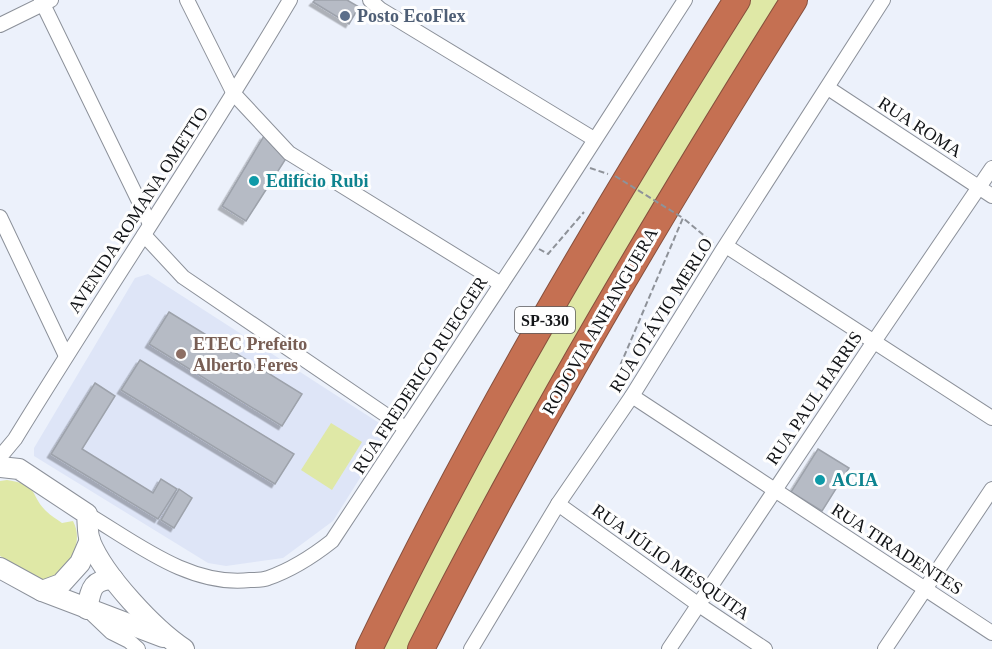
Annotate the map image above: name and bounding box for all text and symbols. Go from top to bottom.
place label: Posto EcoFlex [357,6,465,26]
marker: Posto EcoFlex [338,9,352,23]
street label: RUA ROMA [874,93,966,161]
street label: AVENIDA ROMANA OMETTO [64,103,212,317]
place label: Edifício Rubi [266,171,369,191]
marker: Edifício Rubi [247,174,261,188]
street label: RODOVIA ANHANGUERA [538,224,662,418]
street label: RUA OTÁVIO MERLO [605,234,717,396]
street label: RUA FREDERICO RUEGGER [349,273,491,477]
road number: SP-330 [515,307,575,333]
street label: RUA PAUL HARRIS [762,327,866,469]
place label: ETEC Prefeito Alberto Feres [193,334,307,375]
marker: ETEC Prefeito Alberto Feres [174,347,188,361]
place label: ACIA [832,470,878,490]
marker: ACIA [813,473,827,487]
street label: RUA JÚLIO MESQUITA [588,499,754,624]
street label: RUA TIRADENTES [828,499,966,599]

